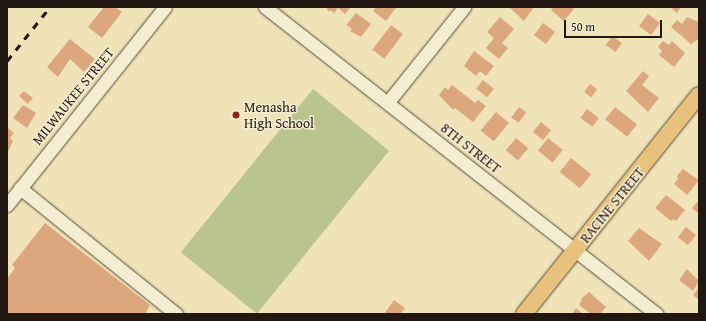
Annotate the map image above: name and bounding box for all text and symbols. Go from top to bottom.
scale bar [566,12,664,38]
text: 50 m [571,18,595,35]
street label: MILWAUKEE STREET [29,44,117,148]
place label: Menasha High School [244,99,314,132]
marker: Menasha High School [231,110,241,120]
street label: 8TH STREET [438,119,504,177]
street label: RACINE STREET [576,164,648,246]

